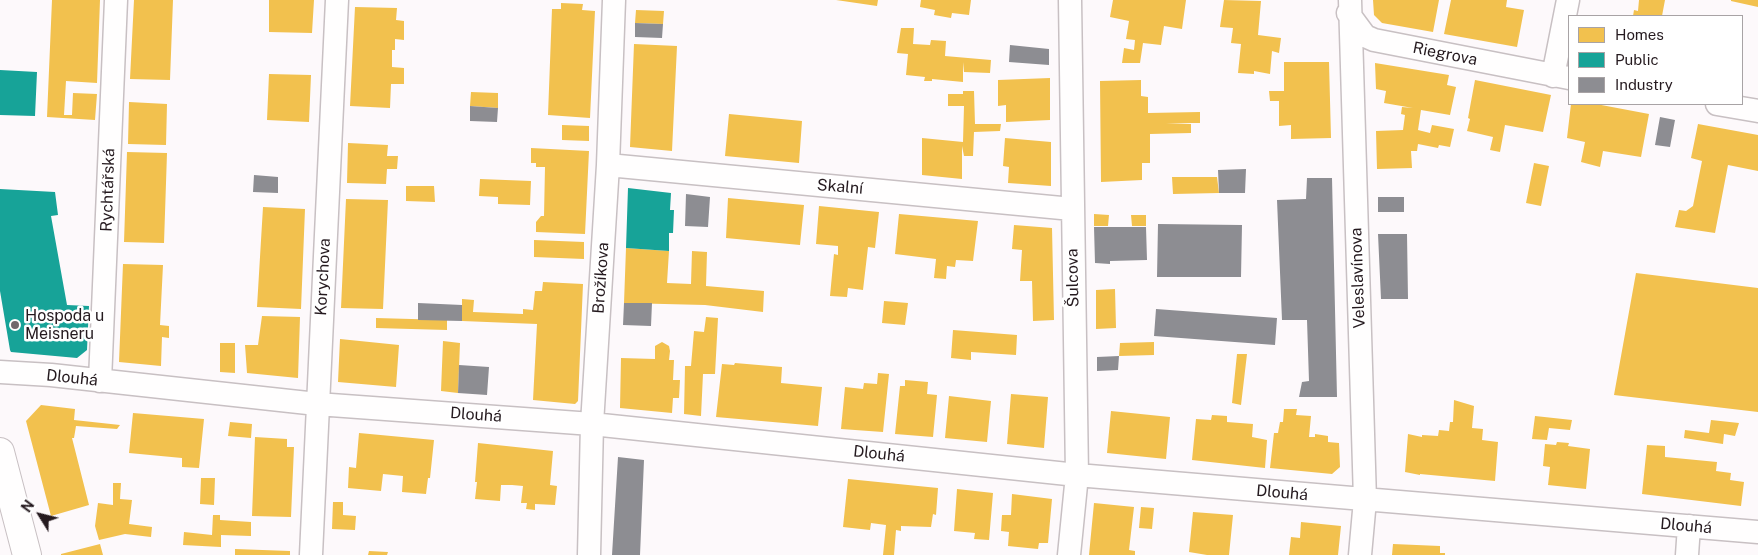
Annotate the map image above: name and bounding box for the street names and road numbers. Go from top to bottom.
street label: Riegrova [1411,38,1479,70]
street label: Rychtářská [97,148,119,232]
street label: Skalní [816,175,864,199]
street label: Veleslavínova [1347,227,1369,329]
street label: Korychova [311,238,335,316]
street label: Brožíkova [589,242,613,314]
street label: Šulcova [1063,248,1083,308]
street label: Dlouhá [45,366,99,390]
street label: Dlouhá [449,404,503,426]
street label: Dlouhá [852,442,906,466]
street label: Dlouhá [1255,481,1309,505]
street label: Dlouhá [1659,514,1713,538]

